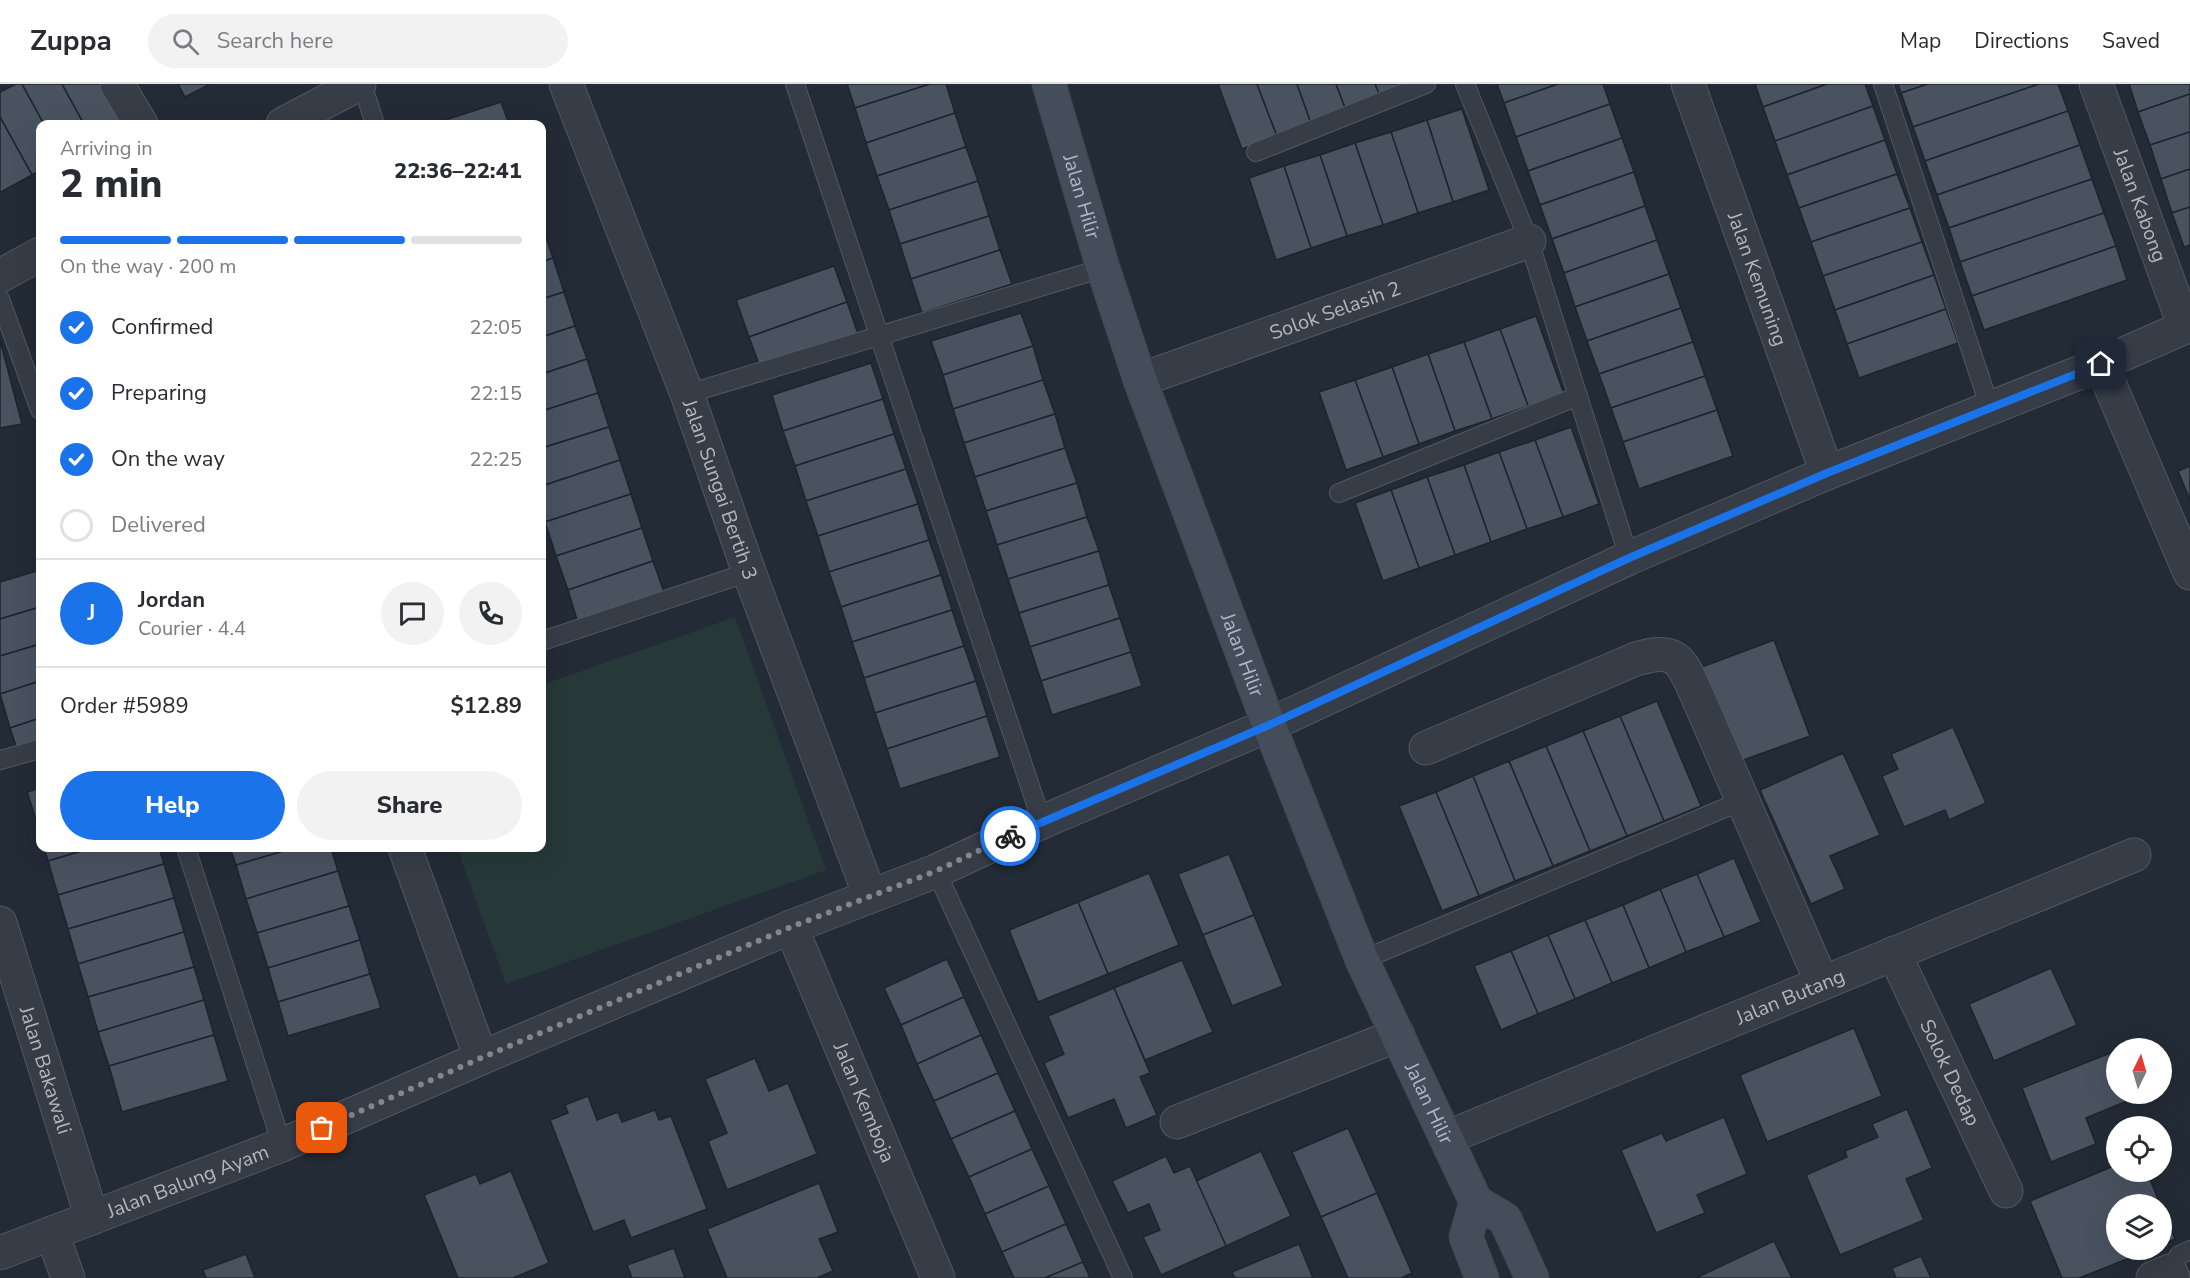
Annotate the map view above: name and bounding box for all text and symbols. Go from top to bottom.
search box [148,14,568,68]
text: Zuppa [30,22,112,60]
icon: search [169,25,202,58]
text: Search here [217,26,333,56]
text: Map [1900,27,1941,55]
text: Directions [1974,27,2069,55]
text: Saved [2102,27,2160,55]
text: Arriving in [60,135,153,162]
street label: Jalan Kabong [2107,144,2174,266]
street label: Jalan Hilir [1056,149,1107,242]
text: 22:36–22:41 [394,156,522,186]
text: 2 min [60,158,163,211]
street label: Jalan Kemuning [1721,207,1794,350]
text: On the way · 200 m [60,253,236,280]
street label: Solok Selasih 2 [1266,274,1404,346]
icon: check [60,311,93,344]
text: Confirmed [111,312,213,342]
text: 22:05 [469,314,522,341]
pin [2075,338,2126,389]
icon: home [2084,347,2117,380]
icon: check [60,377,93,410]
text: Preparing [111,378,207,408]
text: 22:15 [469,380,522,407]
street label: Jalan Sungai Bertih 3 [676,395,764,584]
icon: check [60,443,93,476]
text: On the way [111,444,225,474]
text: 22:25 [469,446,522,473]
text: Delivered [111,510,206,540]
button: chat [381,582,444,645]
button: phone [459,582,522,645]
text: Jordan [138,585,205,615]
text: J [88,598,95,628]
street label: Jalan Hilir [1214,608,1271,701]
text: Courier · 4.4 [138,615,246,642]
text: Order #5989 [60,691,189,721]
text: $12.89 [451,691,522,721]
button: Help [60,771,285,840]
button: Share [297,771,522,840]
courier [980,806,1040,866]
icon: bike [994,820,1027,853]
street label: Jalan Butang [1731,962,1849,1031]
street label: Jalan Bakawali [13,1002,78,1137]
street label: Solok Dedap [1914,1015,1987,1130]
street label: Jalan Kemboja [827,1037,902,1167]
north arrow [2106,1038,2172,1104]
map controls [2106,1038,2172,1260]
street label: Jalan Hilir [1398,1057,1460,1149]
pin [296,1102,347,1153]
icon: bag [305,1111,338,1144]
button: locate [2106,1116,2172,1182]
street label: Jalan Balung Ayam [102,1138,273,1225]
button: layers [2106,1194,2172,1260]

